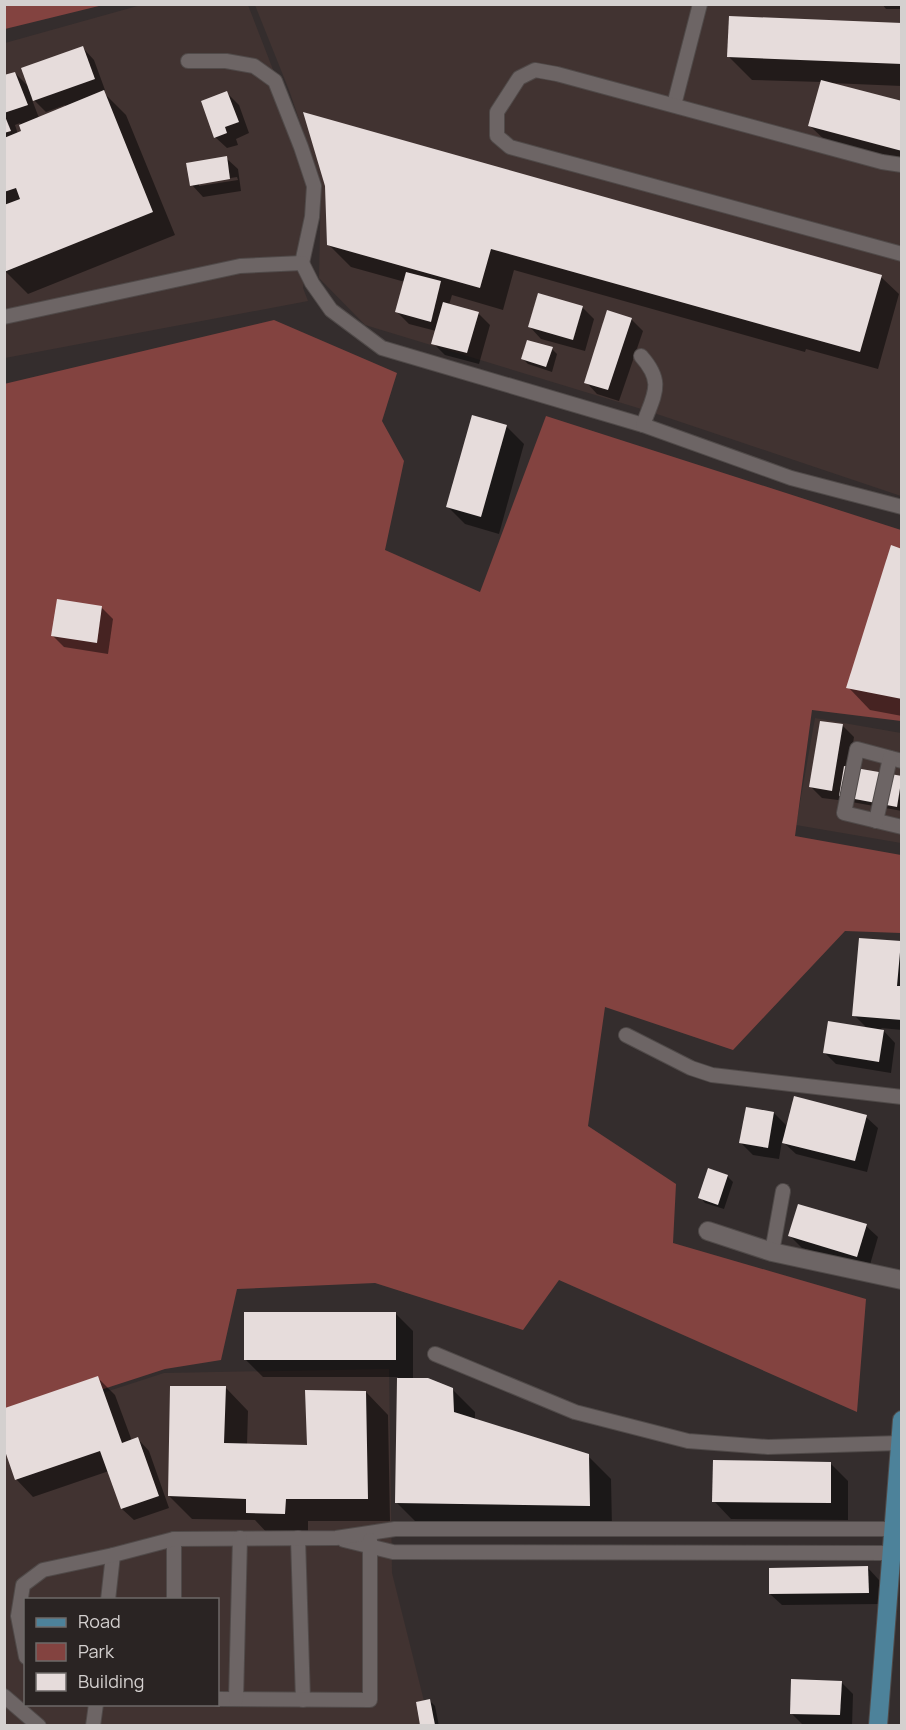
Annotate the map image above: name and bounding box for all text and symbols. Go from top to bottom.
legend [24,1598,219,1706]
text: Road [78,1609,121,1633]
text: Park [78,1639,115,1663]
text: Building [78,1669,144,1693]

